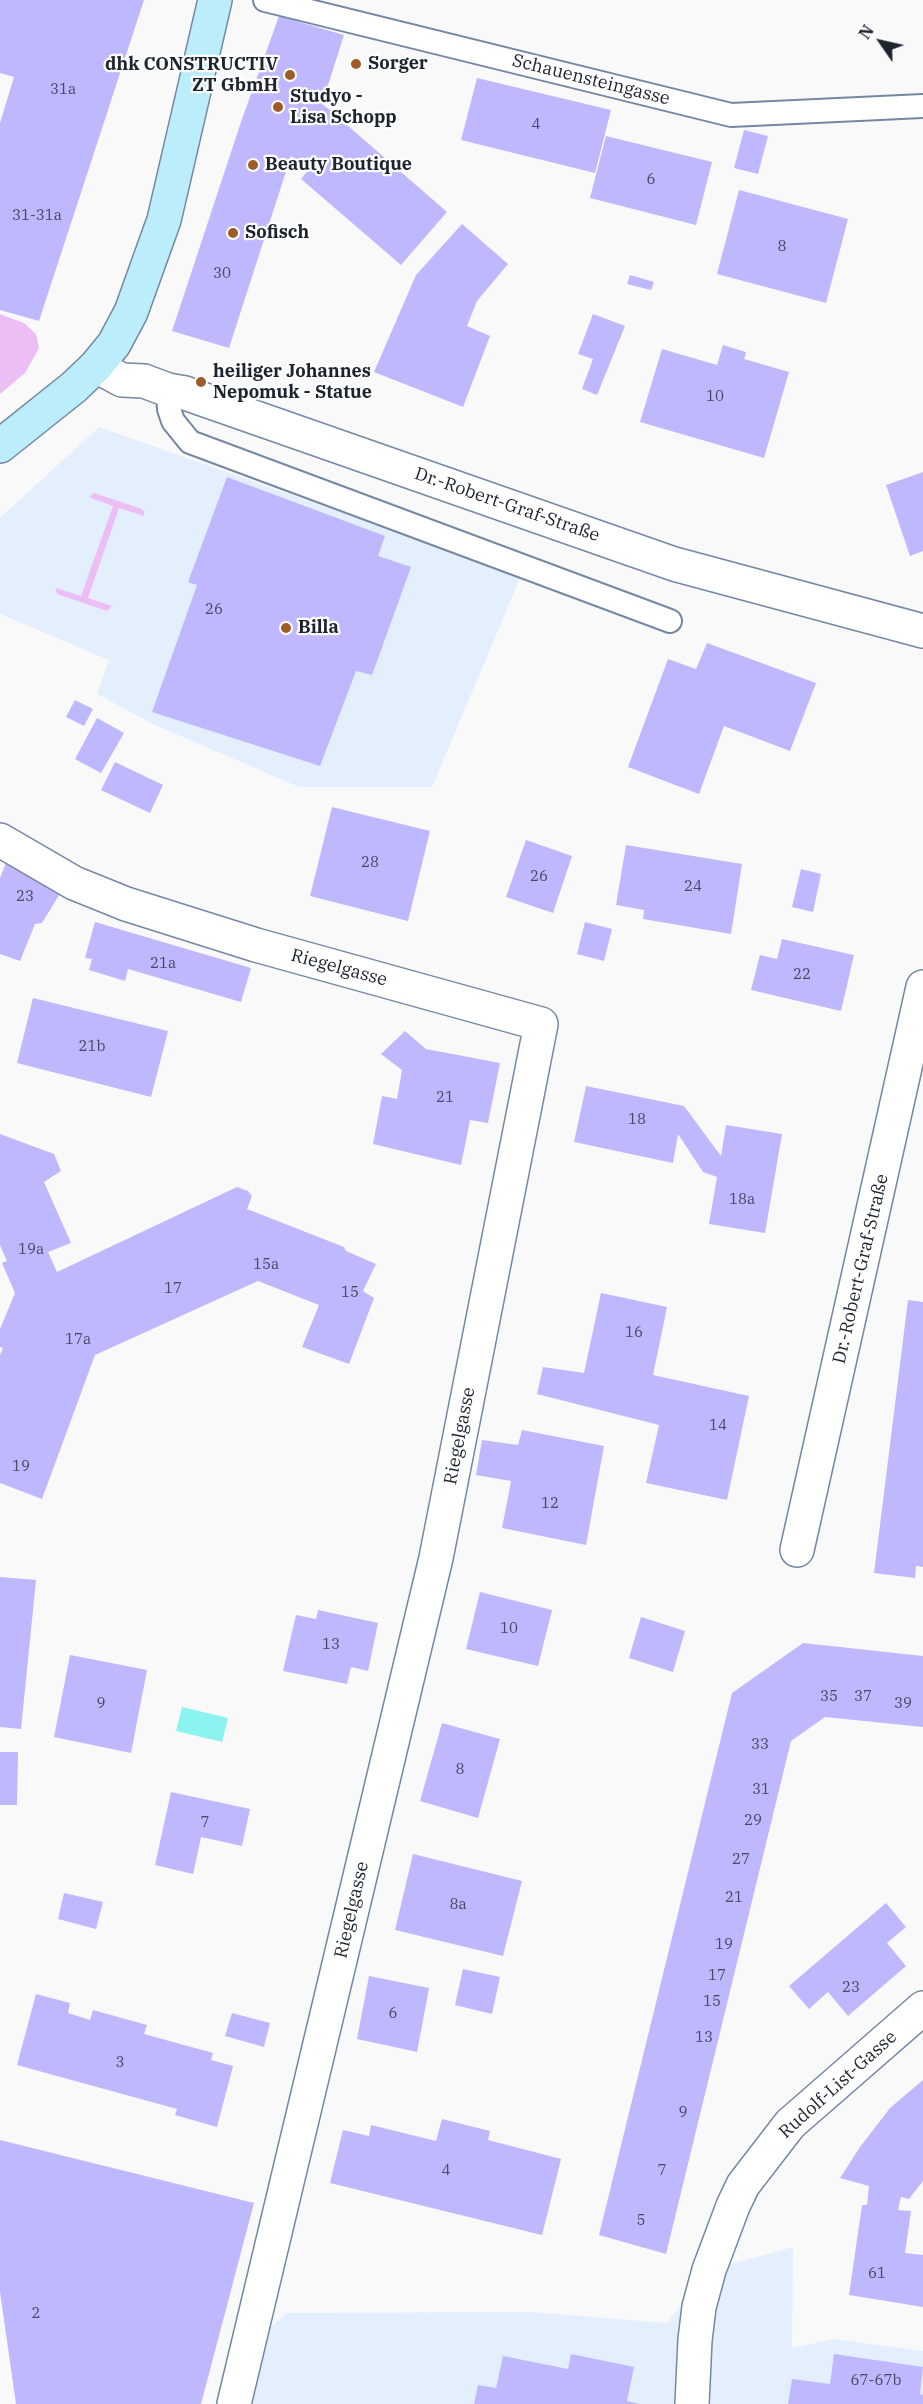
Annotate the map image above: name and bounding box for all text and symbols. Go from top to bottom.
north arrow [851,12,911,72]
text: N [854,21,878,43]
street label: Schauensteingasse [510,50,672,110]
place label: Sorger [368,53,428,75]
place label: dhk CONSTRUCTIV ZT GbmH [105,54,278,97]
marker: Sorger [349,57,363,71]
marker: dhk CONSTRUCTIV ZT GbmH [283,68,297,82]
house number: 31a [50,81,76,99]
place label: Studyo - Lisa Schopp [290,86,397,128]
marker: Studyo - Lisa Schopp [271,100,285,114]
house number: 4 [532,116,540,134]
place label: Beauty Boutique [265,154,412,176]
marker: Beauty Boutique [246,158,260,172]
house number: 6 [647,171,655,189]
house number: 31-31a [12,207,62,225]
place label: Sofisch [245,222,309,244]
marker: Sofisch [226,226,240,240]
house number: 8 [778,238,786,256]
house number: 30 [213,265,231,283]
place label: heiliger Johannes Nepomuk - Statue [213,361,372,404]
marker: heiliger Johannes Nepomuk - Statue [194,375,208,389]
house number: 10 [706,388,724,406]
street label: Dr.-Robert-Graf-Straße [412,463,602,547]
house number: 26 [205,601,223,619]
place label: Billa [298,617,339,639]
marker: Billa [279,621,293,635]
house number: 28 [361,854,379,872]
house number: 26 [530,868,548,886]
house number: 24 [684,878,702,896]
house number: 23 [16,888,34,906]
street label: Riegelgasse [288,945,390,991]
house number: 21a [150,955,176,973]
house number: 22 [793,966,811,984]
house number: 21b [79,1038,105,1056]
house number: 21 [436,1089,454,1107]
house number: 18 [628,1111,646,1129]
street label: Dr.-Robert-Graf-Straße [829,1172,893,1366]
house number: 18a [729,1191,755,1209]
house number: 19a [18,1241,44,1259]
house number: 15a [253,1256,279,1274]
house number: 17 [164,1280,182,1298]
house number: 15 [341,1284,359,1302]
house number: 16 [625,1324,643,1342]
house number: 17a [65,1331,91,1349]
street label: Riegelgasse [440,1385,480,1487]
house number: 14 [709,1417,727,1435]
house number: 19 [12,1458,30,1476]
house number: 12 [541,1495,559,1513]
house number: 10 [500,1620,518,1638]
house number: 13 [322,1636,340,1654]
house number: 35 [820,1688,838,1706]
house number: 37 [854,1688,872,1706]
house number: 9 [97,1695,105,1713]
house number: 39 [894,1695,912,1713]
house number: 33 [751,1736,769,1754]
house number: 8 [456,1761,464,1779]
house number: 31 [752,1781,770,1799]
house number: 29 [744,1812,762,1830]
house number: 7 [201,1814,209,1832]
house number: 27 [732,1851,750,1869]
street label: Riegelgasse [330,1859,374,1961]
house number: 21 [725,1889,743,1907]
house number: 8a [449,1896,467,1914]
house number: 19 [715,1936,733,1954]
house number: 17 [708,1967,726,1985]
house number: 23 [842,1979,860,1997]
house number: 15 [703,1993,721,2011]
house number: 6 [389,2005,397,2023]
street label: Rudolf-List-Gasse [775,2026,901,2144]
house number: 13 [695,2029,713,2047]
house number: 3 [116,2054,124,2072]
house number: 9 [679,2104,687,2122]
house number: 4 [442,2162,450,2180]
house number: 7 [658,2162,666,2180]
house number: 5 [637,2212,645,2230]
house number: 61 [868,2265,886,2283]
house number: 2 [32,2305,40,2323]
house number: 67-67b [851,2372,901,2390]

